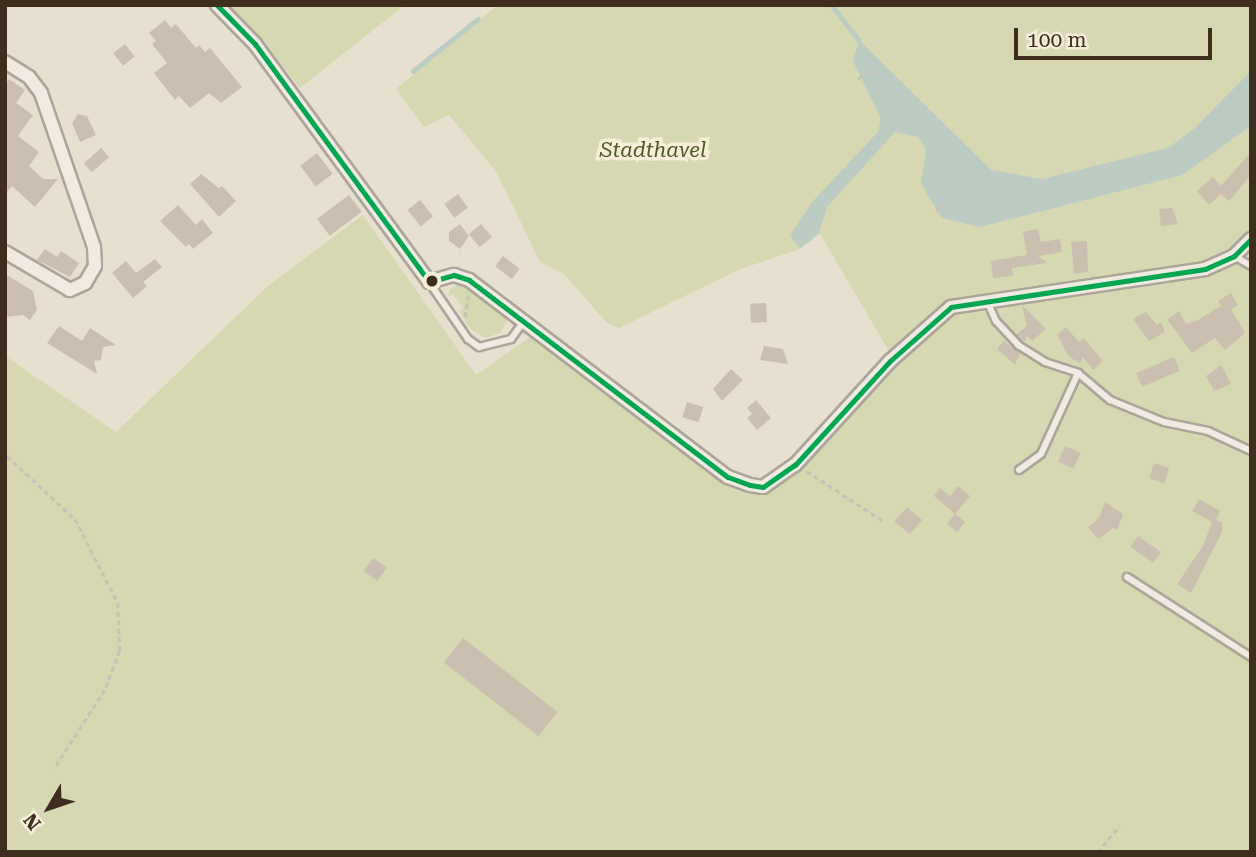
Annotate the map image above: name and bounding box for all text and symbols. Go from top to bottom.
scale bar [1018,14,1216,58]
text: 100 m [1027,28,1087,52]
park label: Stadthavel [600,137,706,163]
unlabelled marker [425,274,439,288]
north arrow [14,773,84,843]
text: N [19,809,46,834]

